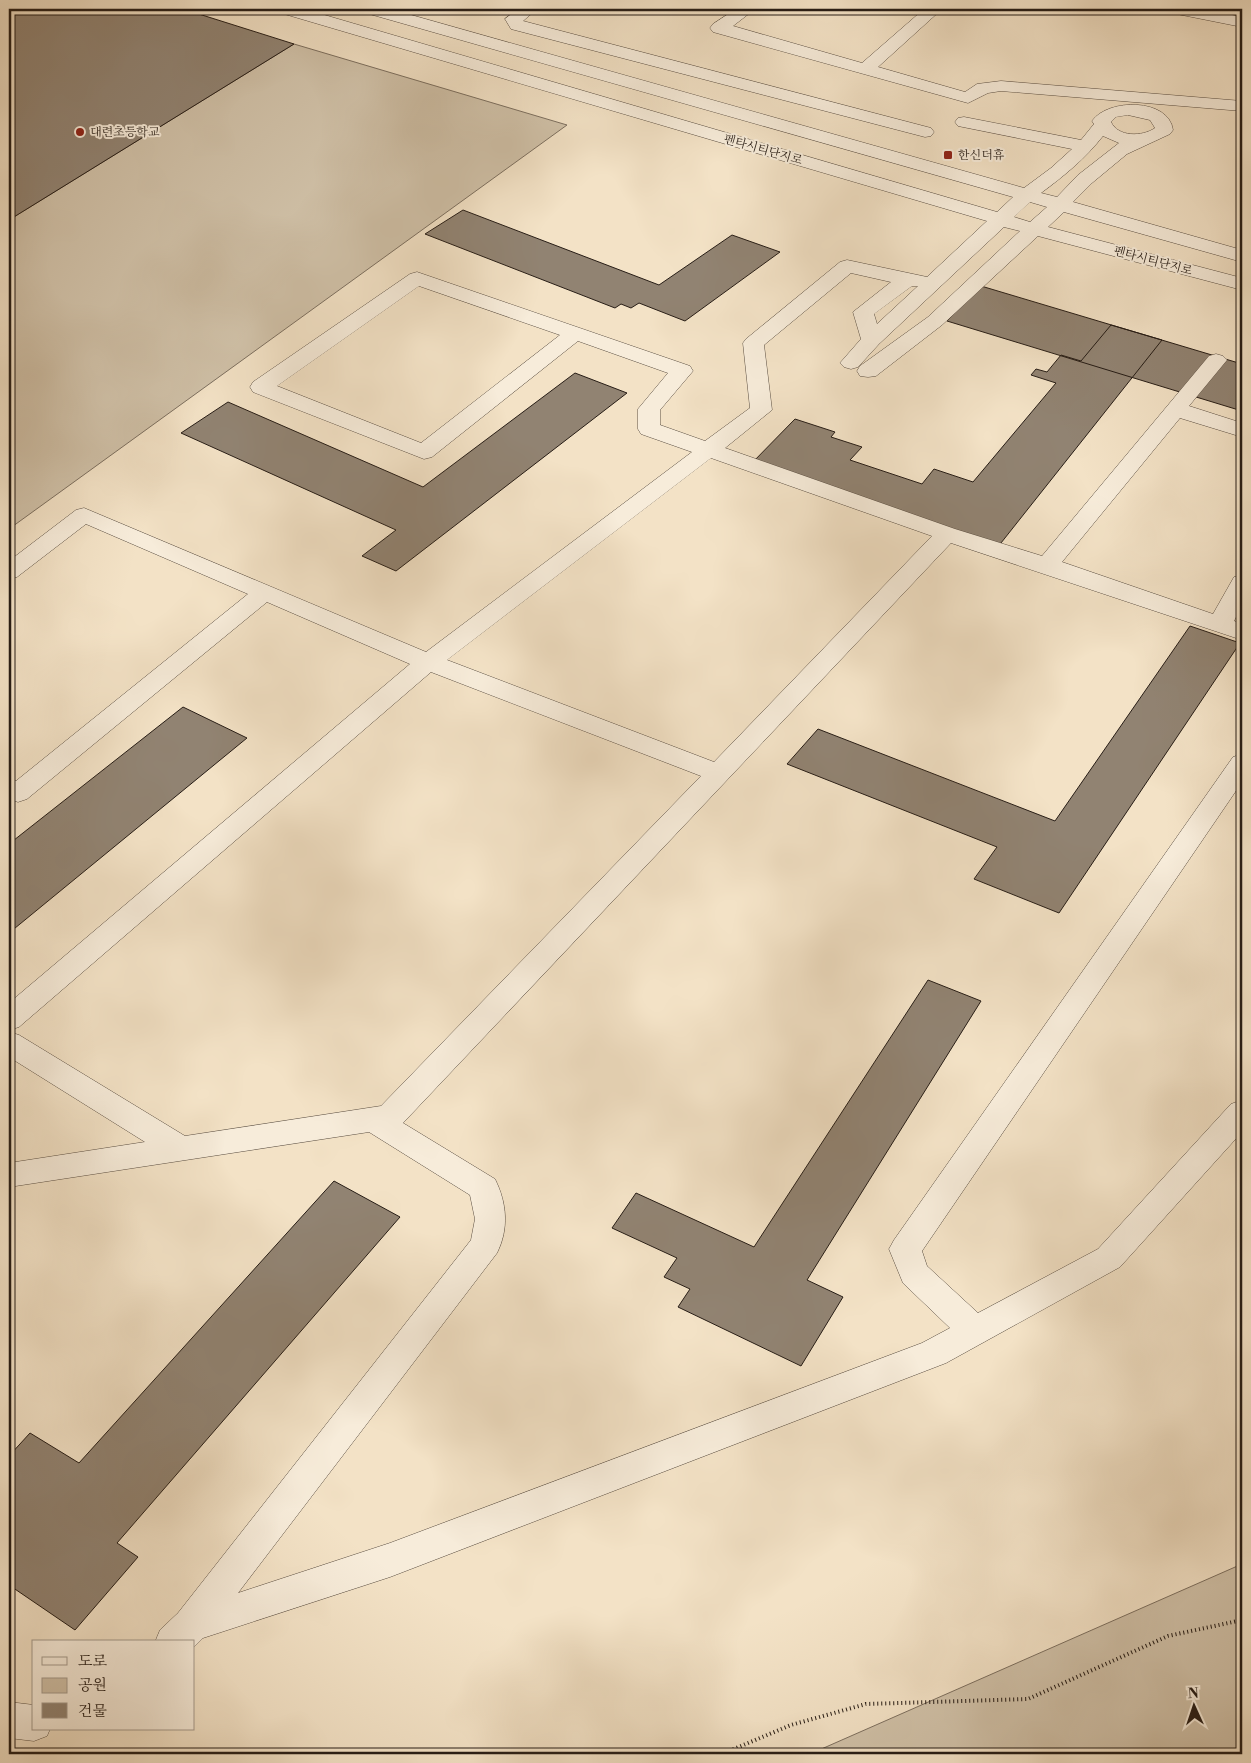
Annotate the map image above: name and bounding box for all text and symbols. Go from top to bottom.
place label: 대련초등학교 [90,125,160,140]
marker: 대련초등학교 [74,126,86,138]
street label: 펜타시티단지로 [722,132,804,169]
place label: 한신더휴 [958,148,1005,163]
marker: 한신더휴 [942,149,954,161]
street label: 펜타시티단지로 [1112,243,1195,279]
legend [32,1640,195,1730]
text: 도로 [78,1652,107,1671]
text: 공원 [78,1676,107,1695]
north arrow [1168,1680,1218,1730]
text: N [1187,1685,1199,1703]
text: 건물 [78,1702,107,1721]

